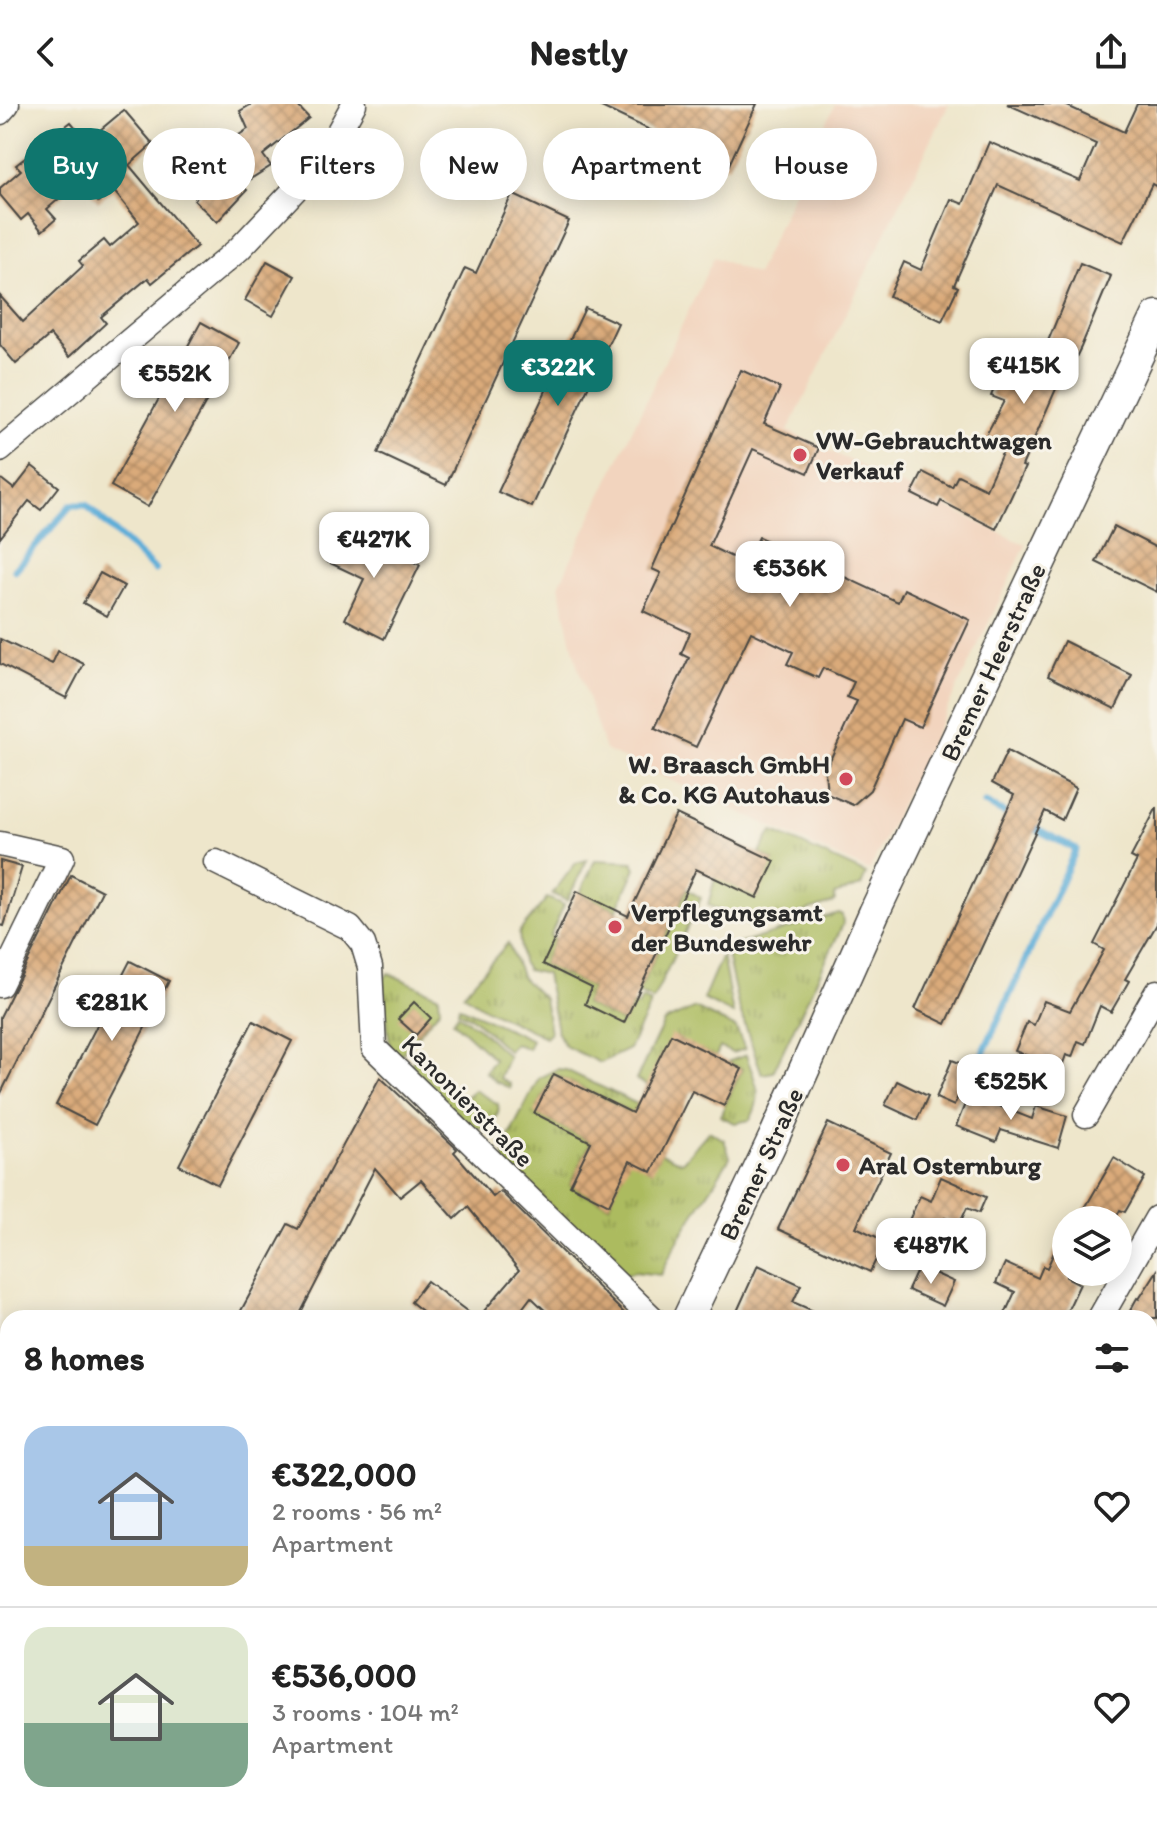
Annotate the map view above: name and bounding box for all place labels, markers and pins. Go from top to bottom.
pin: €415K [968,338,1080,406]
pin: €322K [502,340,614,408]
pin: €552K [119,346,231,414]
place label: VW-Gebrauchtwagen Verkauf [816,424,1052,486]
marker: VW-Gebrauchtwagen Verkauf [791,446,809,464]
pin: €427K [318,512,430,580]
pin: €536K [734,541,846,609]
place label: W. Braasch GmbH & Co. KG Autohaus [618,748,830,810]
marker: W. Braasch GmbH & Co. KG Autohaus [837,770,855,788]
place label: Verpflegungsamt der Bundeswehr [631,896,823,958]
marker: Verpflegungsamt der Bundeswehr [606,918,624,936]
pin: €281K [56,975,168,1043]
pin: €525K [955,1054,1067,1122]
place label: Aral Osternburg [858,1149,1042,1181]
marker: Aral Osternburg [834,1156,852,1174]
pin: €487K [875,1218,987,1286]

